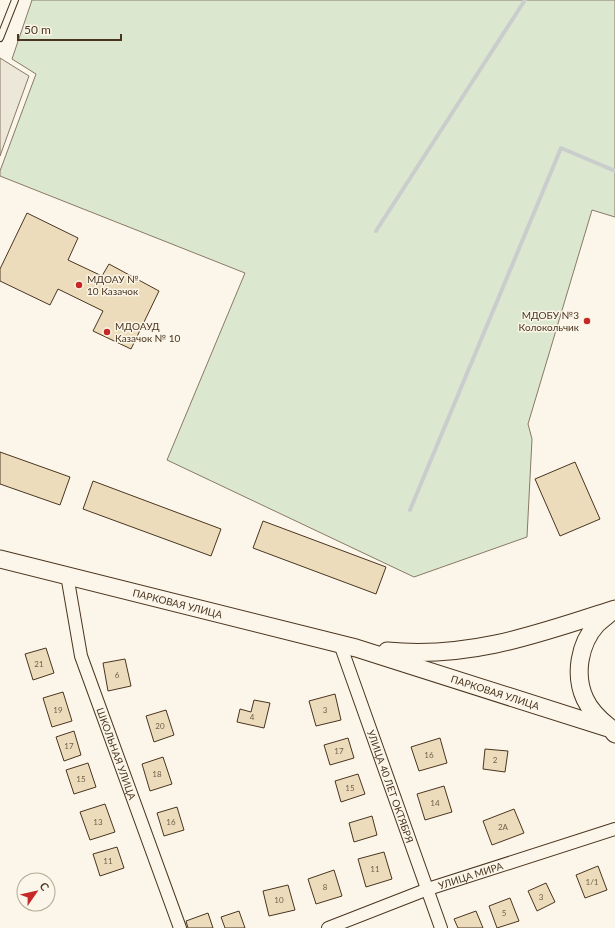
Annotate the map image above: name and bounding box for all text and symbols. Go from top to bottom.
scale bar [18,16,121,42]
text: 50 m [24,22,51,37]
place label: МДОАУ № 10 Казачок [87,273,139,297]
marker: МДОАУ № 10 Казачок [74,280,84,290]
place label: МДОБУ №3 Колокольчик [519,309,580,333]
marker: МДОБУ №3 Колокольчик [582,316,592,326]
place label: МДОАУД Казачок № 10 [115,320,181,344]
marker: МДОАУД Казачок № 10 [102,327,112,337]
street label: ПАРКОВАЯ УЛИЦА [131,586,224,620]
house number: 21 [34,659,44,669]
house number: 6 [115,670,120,680]
street label: ПАРКОВАЯ УЛИЦА [450,673,541,712]
house number: 19 [53,705,63,715]
house number: 3 [323,705,328,715]
street label: ШКОЛЬНАЯ УЛИЦА [94,706,139,801]
house number: 4 [250,712,255,722]
house number: 20 [155,721,165,731]
street label: УЛИЦА 40 ЛЕТ ОКТЯБРЯ [365,728,416,844]
house number: 17 [64,741,74,751]
house number: 17 [334,746,344,756]
house number: 16 [424,750,434,760]
house number: 2 [493,755,498,765]
house number: 18 [152,769,162,779]
house number: 15 [76,774,86,784]
house number: 15 [345,783,355,793]
house number: 14 [430,798,440,808]
house number: 13 [93,817,103,827]
house number: 16 [166,817,176,827]
house number: 2А [498,822,509,832]
house number: 11 [103,856,113,866]
street label: УЛИЦА МИРА [437,859,504,891]
house number: 11 [370,864,380,874]
north arrow [16,872,56,912]
house number: 1/1 [586,877,599,887]
text: С [37,879,53,893]
house number: 8 [323,882,328,892]
house number: 3 [539,892,544,902]
house number: 10 [274,895,284,905]
house number: 5 [502,908,507,918]

